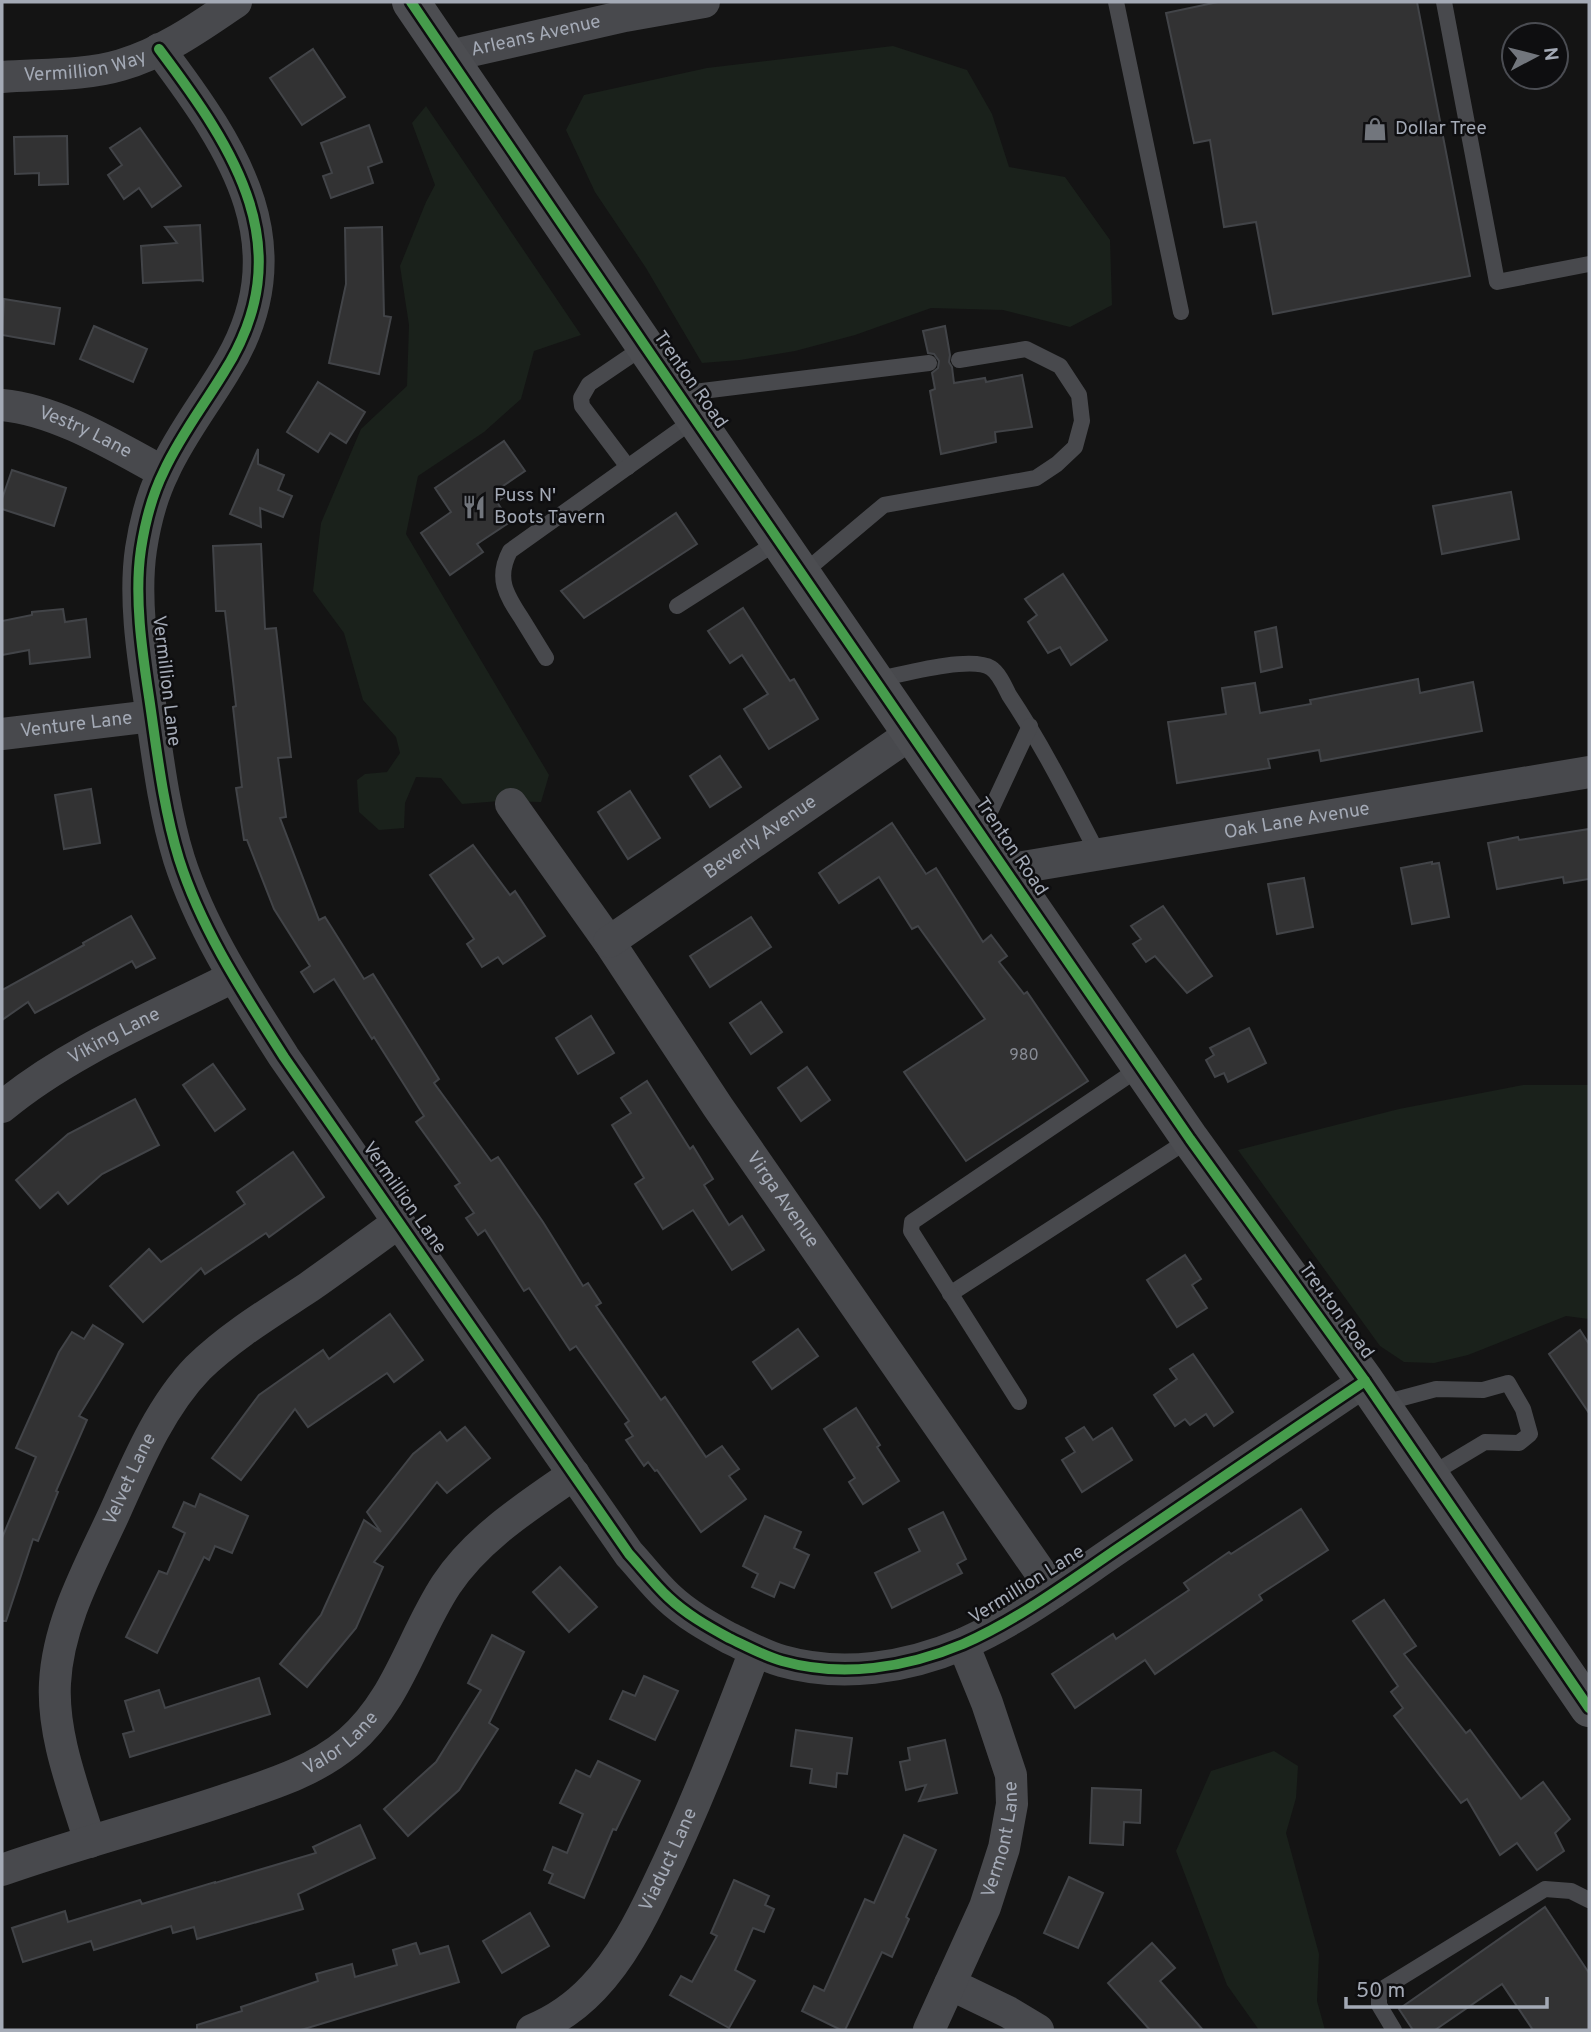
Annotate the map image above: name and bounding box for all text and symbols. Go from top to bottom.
street label: Arleans Avenue [469,10,603,63]
north arrow [1500,21,1570,91]
street label: Vermillion Way [23,45,150,88]
text: N [1537,46,1563,62]
shop icon: Dollar Tree [1361,115,1389,143]
place label: Dollar Tree [1395,117,1487,141]
street label: Trenton Road [648,327,732,433]
street label: Vestry Lane [36,401,136,464]
place label: Puss N' Boots Tavern [494,484,605,530]
restaurant icon: Puss N' Boots Tavern [460,493,488,521]
street label: Vermillion Lane [146,614,186,748]
street label: Venture Lane [19,706,134,744]
street label: Beverly Avenue [699,790,822,885]
street label: Trenton Road [969,793,1053,901]
street label: Oak Lane Avenue [1222,797,1372,845]
street label: Viking Lane [64,1002,164,1070]
house number: 980 [1009,1046,1039,1066]
street label: Vermillion Lane [356,1137,452,1259]
street label: Virga Avenue [741,1147,824,1253]
street label: Trenton Road [1293,1258,1379,1364]
street label: Velvet Lane [98,1429,162,1530]
street label: Vermillion Lane [965,1540,1089,1630]
street label: Valor Lane [299,1707,384,1781]
street label: Vermont Lane [977,1781,1024,1901]
street label: Viaduct Lane [634,1804,703,1916]
scale bar [1346,1966,1547,2010]
text: 50 m [1356,1978,1405,2005]

